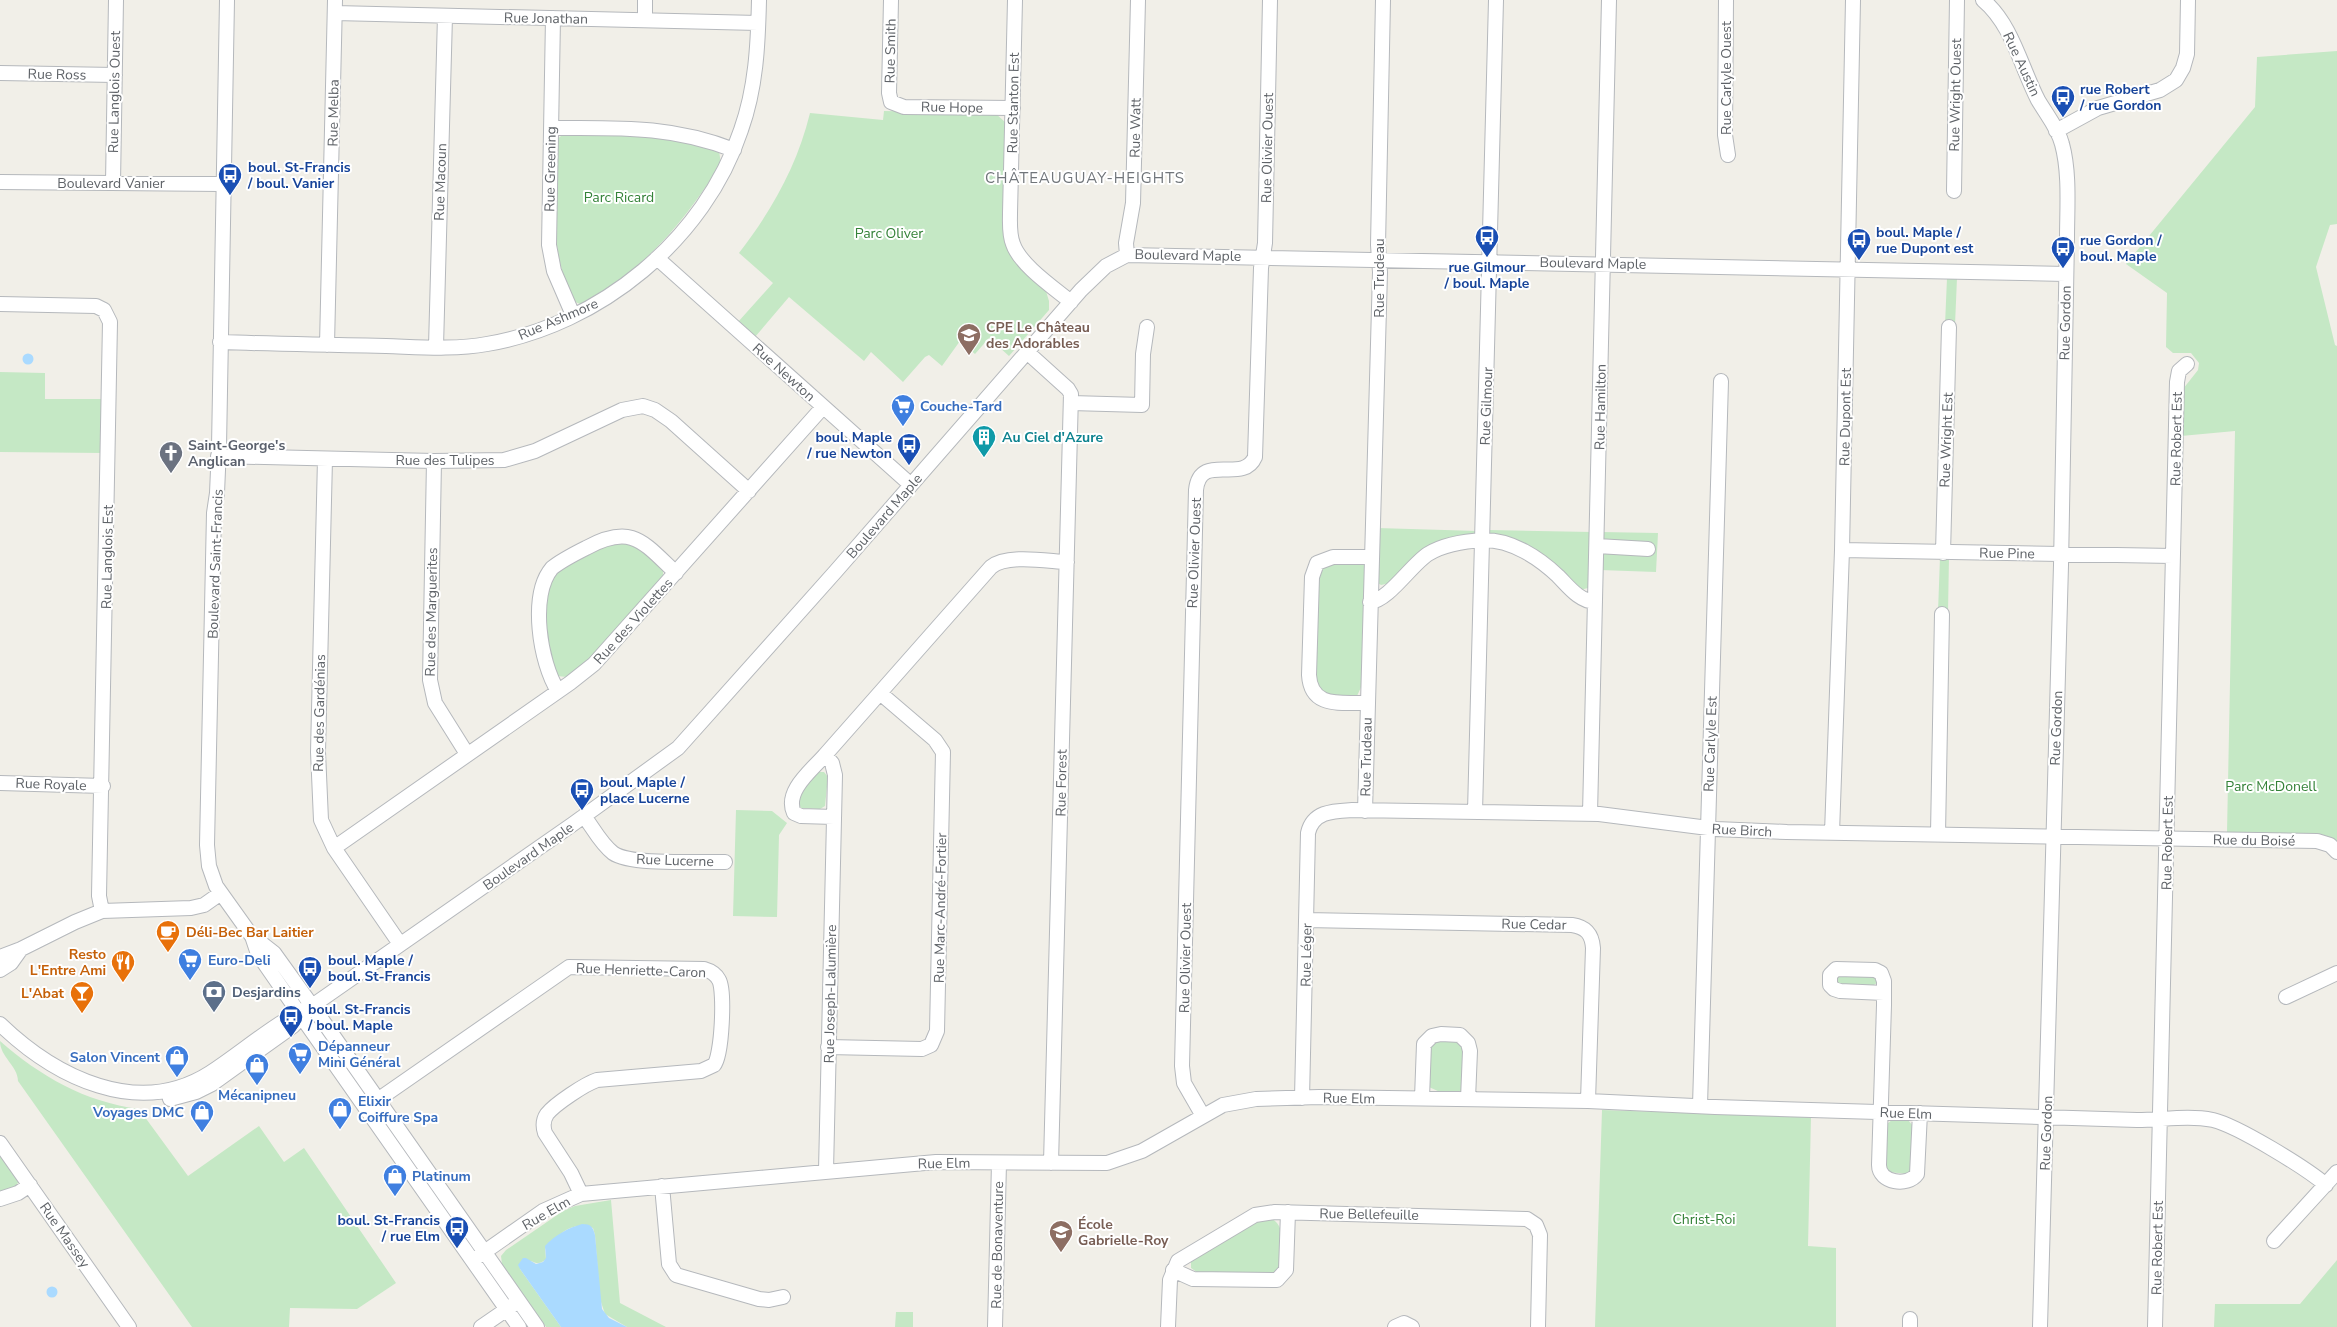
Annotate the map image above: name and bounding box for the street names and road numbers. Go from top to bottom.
street label: Rue Jonathan [504,8,588,29]
street label: Rue Smith [880,18,901,84]
street label: Rue Carlyle Ouest [1717,21,1736,135]
street label: Rue Austin [1998,29,2045,100]
street label: Rue Langlois Ouest [104,31,125,153]
street label: Rue Wright Ouest [1945,38,1966,152]
street label: Rue Stanton Est [1003,52,1024,154]
street label: Rue Ross [27,64,87,85]
street label: Rue Melba [323,79,344,147]
street label: Rue Olivier Ouest [1257,92,1278,203]
street label: Rue Hope [921,97,983,118]
street label: Rue Watt [1125,98,1146,158]
street label: Rue Greening [540,126,561,212]
street label: Rue Macoun [430,143,451,221]
street label: Boulevard Vanier [57,174,165,193]
street label: Rue Trudeau [1370,238,1389,318]
street label: Boulevard Maple [1134,245,1242,266]
street label: Boulevard Maple [1539,253,1647,274]
street label: Rue Gordon [2055,285,2076,361]
street label: Rue Ashmore [515,294,601,345]
street label: Rue Newton [748,339,819,406]
street label: Rue Hamilton [1590,364,1611,450]
street label: Rue Gilmour [1476,366,1497,446]
street label: Rue Dupont Est [1835,367,1856,466]
street label: Rue Wright Est [1935,392,1958,488]
street label: Rue Robert Est [2166,392,2187,486]
street label: Rue des Tulipes [395,451,495,470]
street label: Boulevard Maple [842,470,927,563]
street label: Boulevard Saint-Francis [203,489,228,639]
street label: Rue Olivier Ouest [1183,497,1206,609]
street label: Rue Langlois Est [97,505,118,609]
street label: Rue Pine [1979,544,2035,563]
street label: Rue des Marguerites [421,547,442,677]
street label: Rue des Violettes [589,574,677,669]
street label: Rue des Gardénias [309,654,330,772]
street label: Rue Gordon [2046,690,2067,766]
street label: Rue Carlyle Est [1699,696,1722,792]
street label: Rue Trudeau [1356,717,1377,797]
street label: Rue Forest [1051,749,1072,817]
street label: Rue Royale [15,774,87,795]
street label: Rue Robert Est [2157,796,2178,890]
street label: Boulevard Maple [479,818,577,895]
street label: Rue Birch [1711,819,1773,842]
street label: Rue du Boisé [2213,830,2295,851]
street label: Rue Marc-André-Fortier [930,833,951,983]
street label: Rue Lucerne [636,850,714,871]
street label: Rue Olivier Ouest [1175,902,1196,1013]
street label: Rue Cedar [1501,914,1567,935]
street label: Rue Léger [1296,923,1317,987]
street label: Rue Joseph-Lalumière [820,924,841,1064]
street label: Rue Henriette-Caron [575,959,706,982]
street label: Rue Elm [1323,1089,1375,1108]
street label: Rue Gordon [2036,1095,2057,1171]
street label: Rue Elm [1879,1103,1933,1124]
street label: Rue Elm [918,1154,970,1173]
street label: Rue de Bonaventure [987,1181,1008,1309]
street label: Rue Elm [519,1192,574,1235]
street label: Rue Massey [35,1199,95,1272]
street label: Rue Robert Est [2147,1201,2168,1295]
street label: Rue Bellefeuille [1319,1204,1419,1225]

